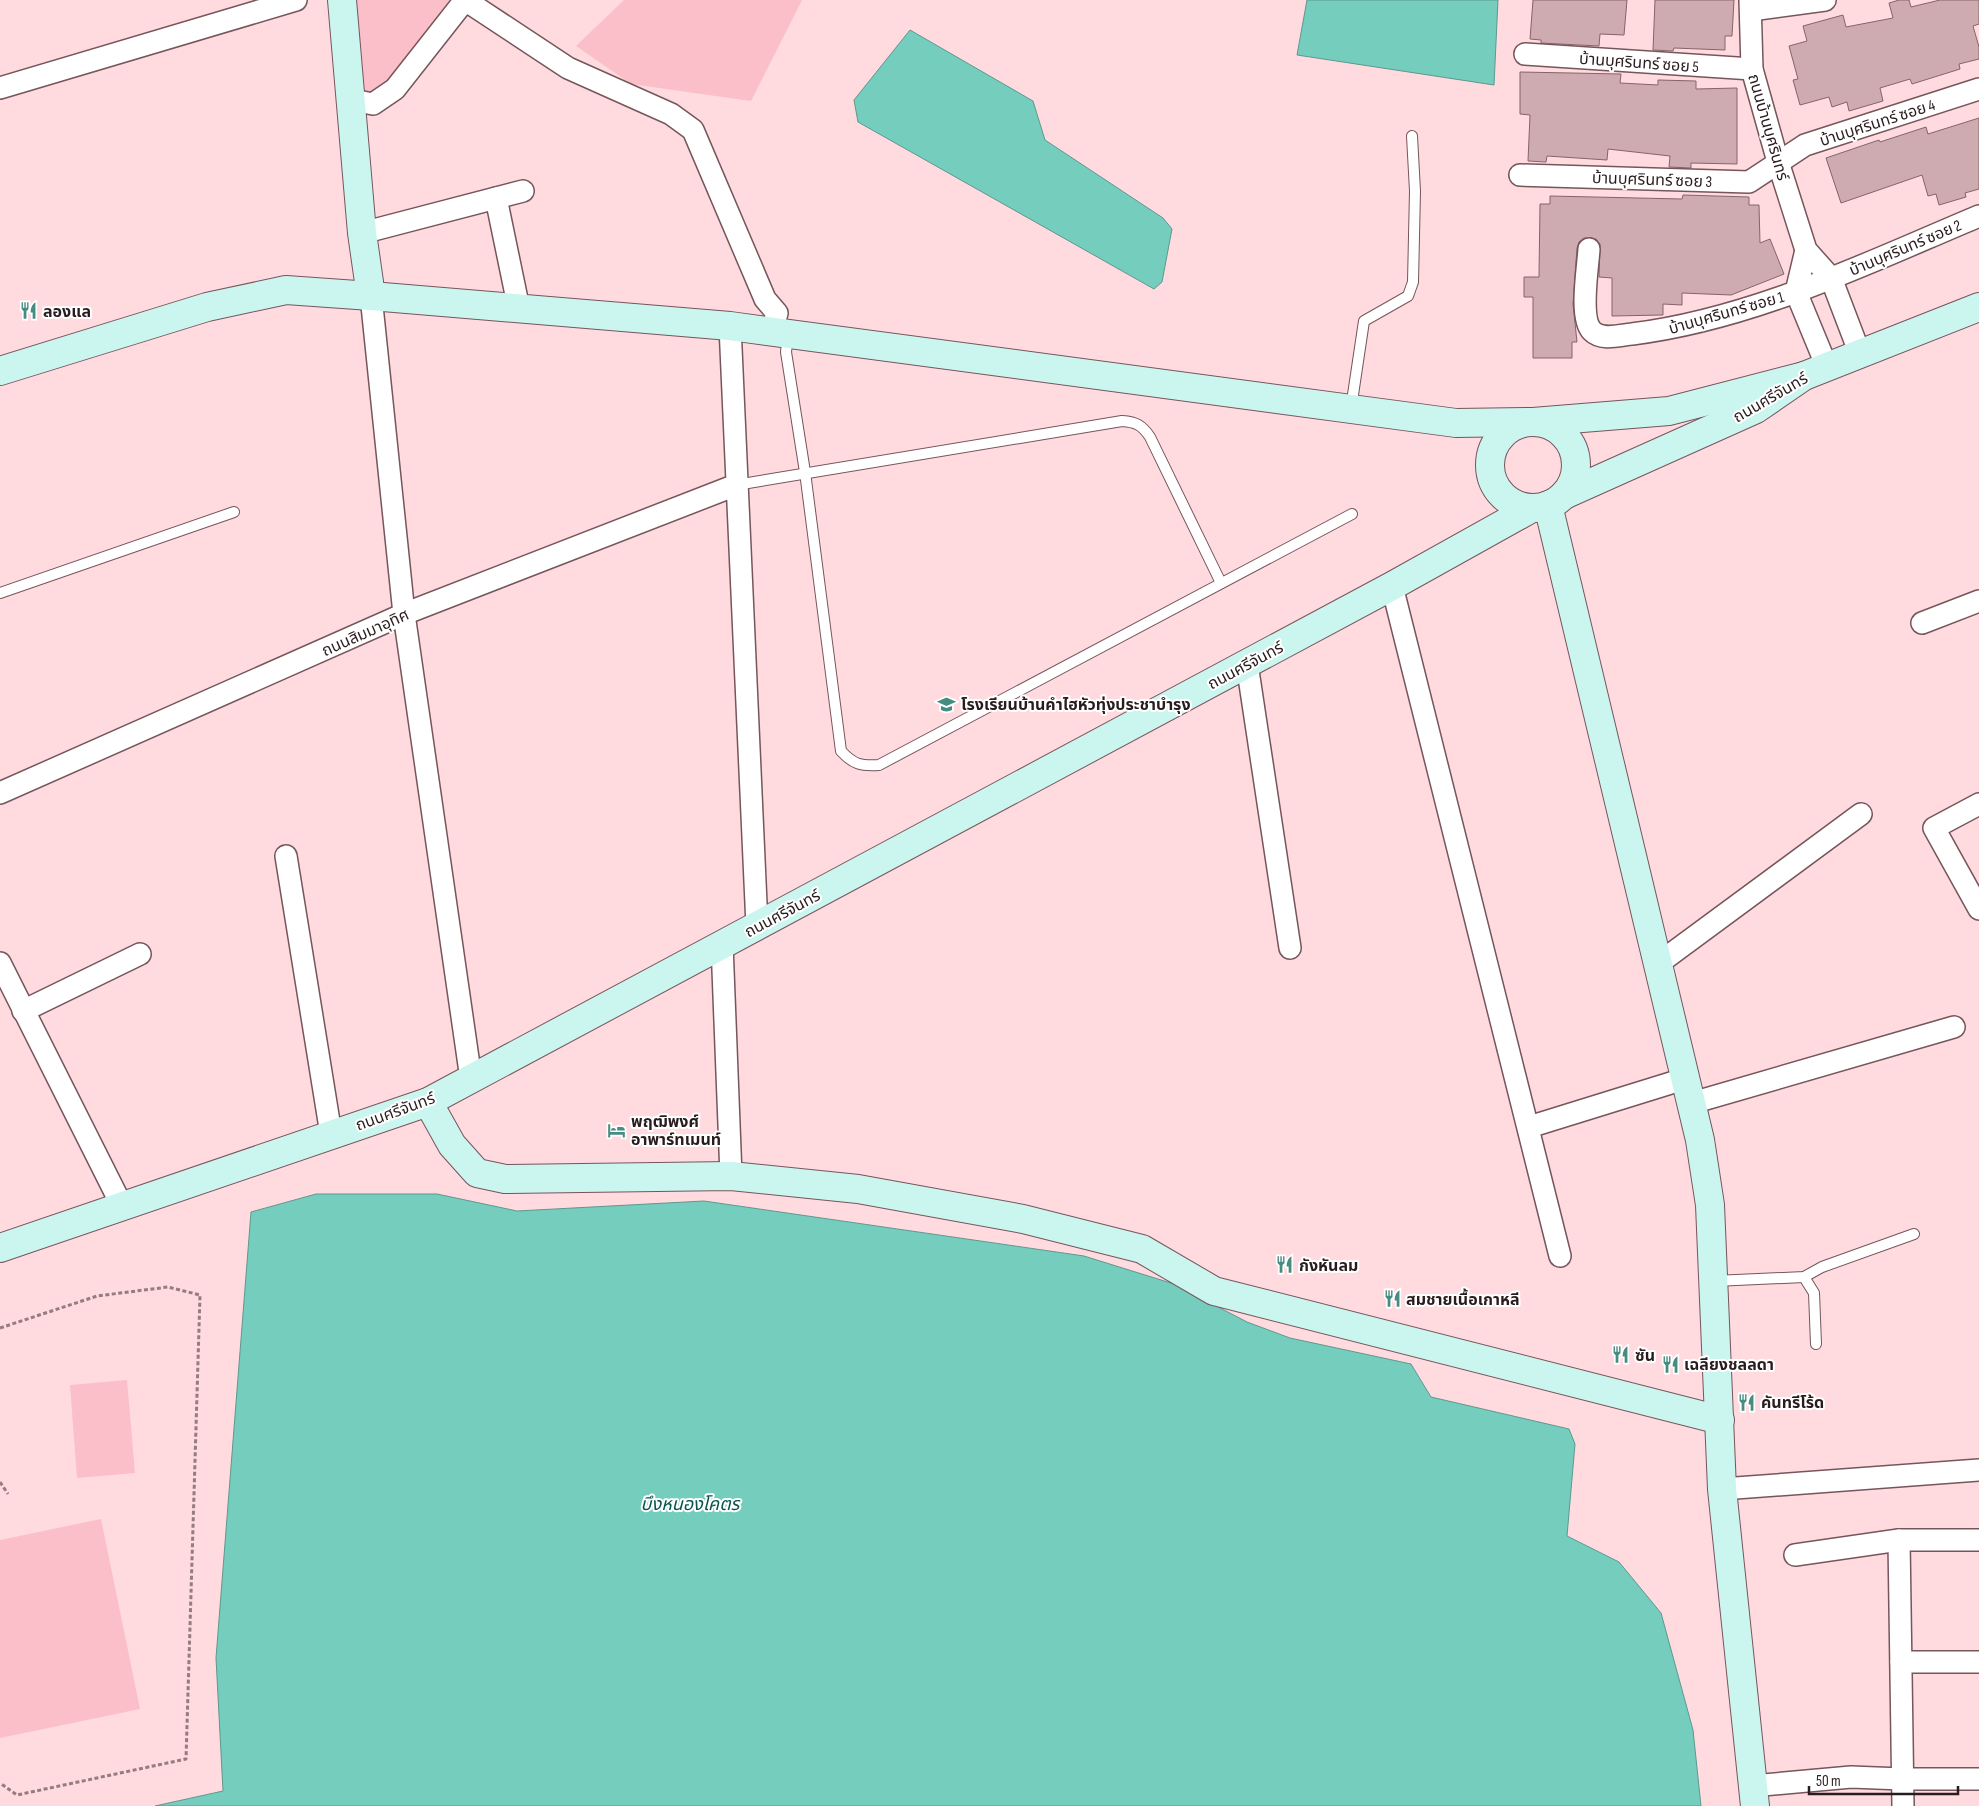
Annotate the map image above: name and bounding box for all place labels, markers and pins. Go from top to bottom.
restaurant icon: ลองแล [19,301,39,321]
place label: ลองแล [43,303,91,322]
school or university icon: โรงเรียนบ้านคำไฮหัวทุ่งประชาบำรุง [937,694,957,714]
place label: โรงเรียนบ้านคำไฮหัวทุ่งประชาบำรุง [961,696,1191,715]
place label: พฤฒิพงศ์ อาพาร์ทเมนท์ [631,1113,721,1150]
hotel icon: พฤฒิพงศ์ อาพาร์ทเมนท์ [607,1120,627,1140]
restaurant icon: กังหันลม [1275,1255,1295,1275]
place label: กังหันลม [1299,1257,1358,1276]
place label: สมชายเนื้อเกาหลี [1406,1288,1520,1310]
restaurant icon: สมชายเนื้อเกาหลี [1382,1289,1402,1309]
restaurant icon: ซัน [1611,1345,1631,1365]
place label: ซัน [1635,1347,1655,1366]
restaurant icon: เฉลียงชลลดา [1660,1354,1680,1374]
place label: เฉลียงชลลดา [1684,1356,1774,1375]
restaurant icon: คันทรีโร้ด [1737,1392,1757,1412]
place label: คันทรีโร้ด [1761,1394,1824,1413]

